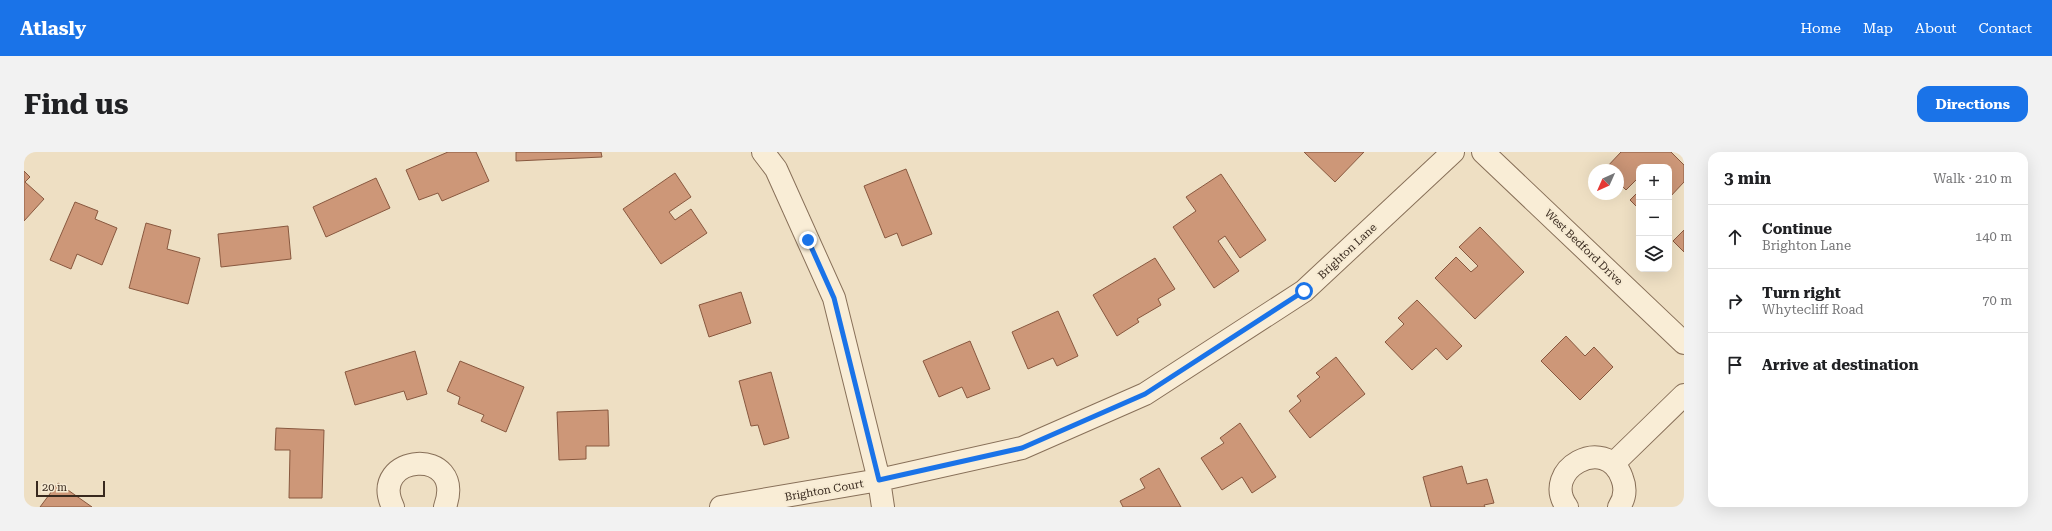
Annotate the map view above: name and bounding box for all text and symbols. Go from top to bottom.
text: Atlasly [20,17,86,40]
text: Home [1800,20,1841,36]
text: Map [1863,20,1893,36]
text: About [1915,20,1957,36]
text: Contact [1979,20,2032,36]
button: Directions [1917,86,2028,122]
text: Find us [24,88,128,121]
north arrow [1588,164,1624,200]
map controls [1636,164,1672,272]
button: + [1636,164,1672,200]
text: 3 min [1724,168,1771,188]
text: Walk · 210 m [1933,171,2012,186]
button: − [1636,200,1672,236]
street label: West Bedford Drive [1542,207,1625,288]
text: Continue [1762,220,1832,238]
street label: Brighton Lane [1315,221,1379,282]
icon: ahead [1724,226,1746,248]
text: 140 m [1975,229,2012,244]
route end [799,231,817,249]
button: layers [1636,236,1672,272]
text: Brighton Lane [1762,238,1851,253]
route start [1295,282,1313,300]
text: Turn right [1762,284,1841,302]
icon: right [1724,290,1746,312]
text: 70 m [1982,293,2012,308]
text: Whytecliff Road [1762,302,1864,317]
icon: arrive [1724,354,1746,376]
text: Arrive at destination [1762,356,1918,374]
street label: Brighton Court [784,477,864,504]
scale bar [36,479,105,498]
text: 20 m [42,481,67,494]

